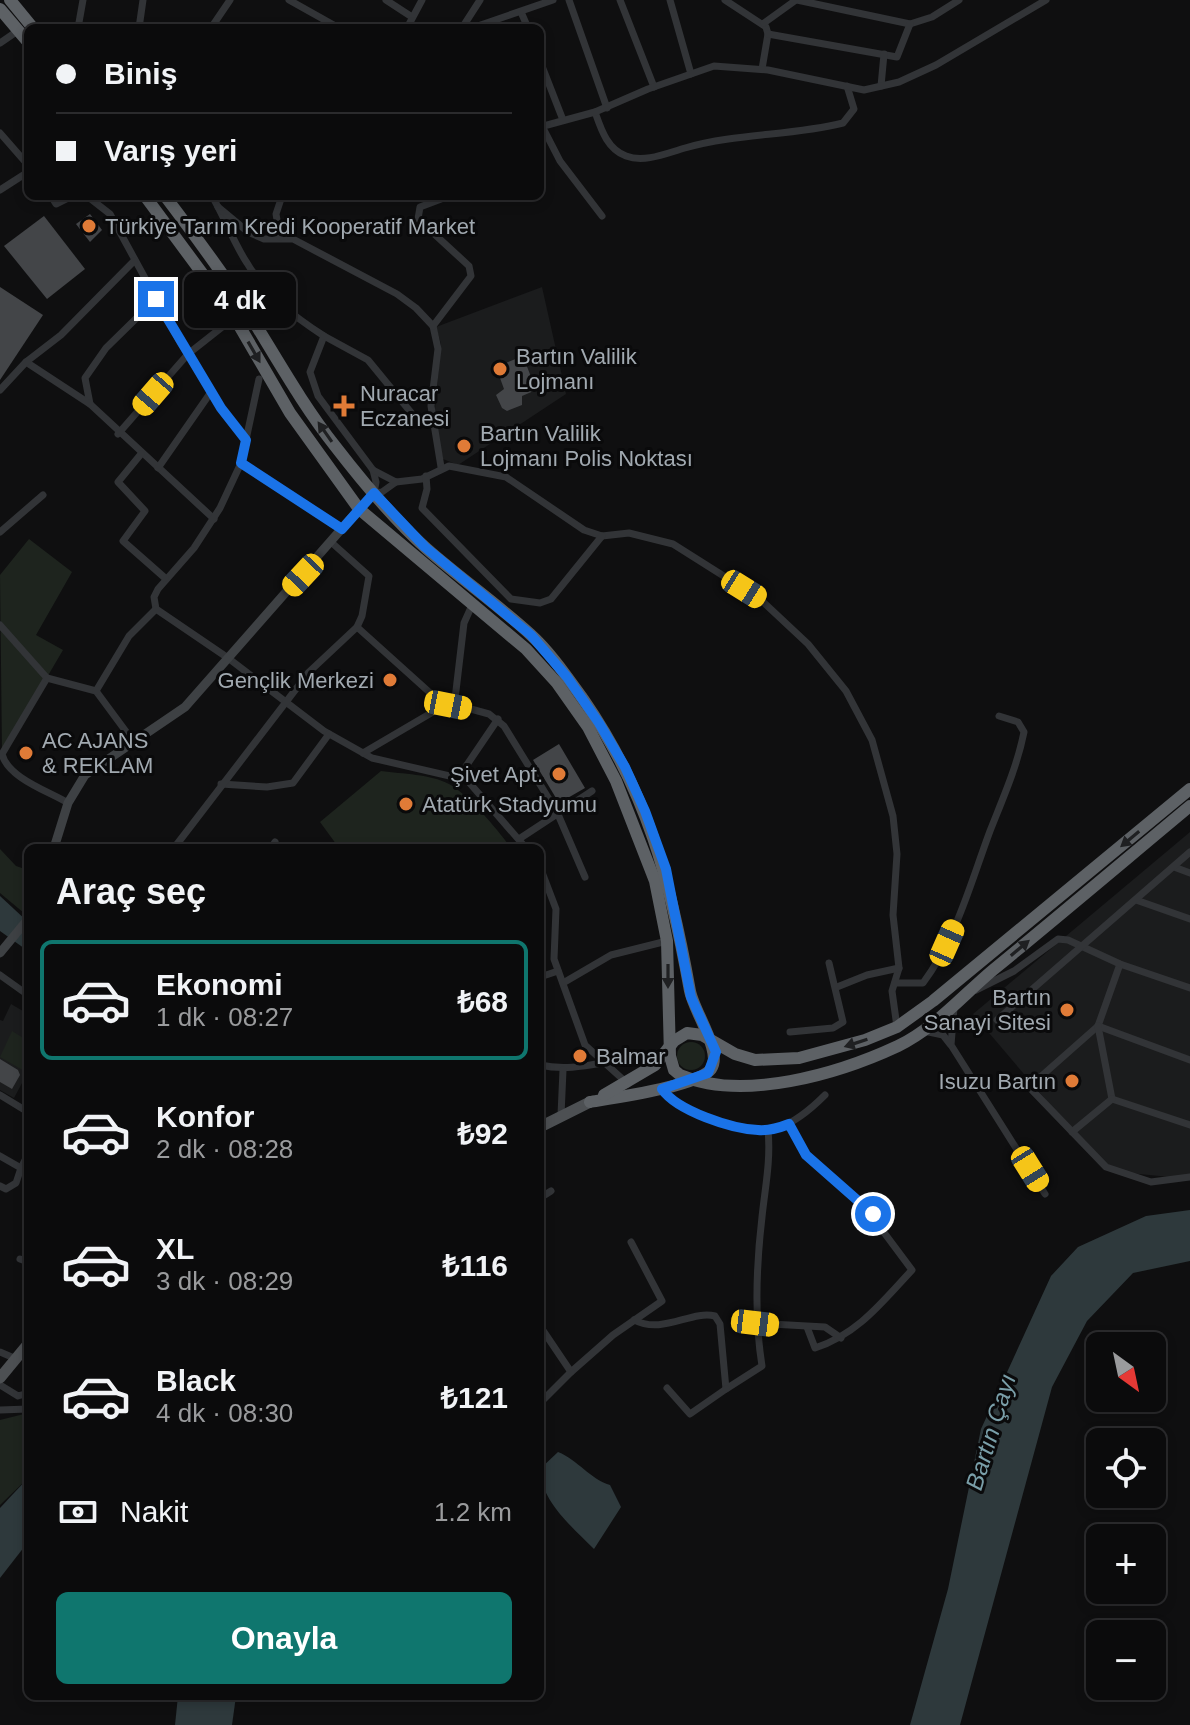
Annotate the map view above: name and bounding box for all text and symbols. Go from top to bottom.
text: Biniş [104,57,177,90]
text: Varış yeri [104,134,237,167]
place label: Türkiye Tarım Kredi Kooperatif Market [105,214,475,239]
marker: Türkiye Tarım Kredi Kooperatif Market [80,217,98,235]
callout: 4 dk [184,271,296,327]
route end [138,281,174,317]
text: 4 dk [214,285,266,315]
one-way arrow [247,341,261,363]
place label: Bartın Valilik Lojmanı [516,344,638,394]
marker: Bartın Valilik Lojmanı [491,360,509,378]
car [128,368,178,420]
place label: Nuracar Eczanesi [360,381,449,431]
marker: Nuracar Eczanesi [335,397,353,415]
place label: Bartın Valilik Lojmanı Polis Noktası [480,421,693,471]
one-way arrow [318,422,333,443]
marker: Bartın Valilik Lojmanı Polis Noktası [455,437,473,455]
car [278,549,328,601]
car [717,566,771,612]
place label: Gençlik Merkezi [218,668,374,693]
marker: Gençlik Merkezi [381,671,399,689]
car [422,689,474,721]
place label: AC AJANS & REKLAM [42,728,153,778]
marker: AC AJANS & REKLAM [17,744,35,762]
place label: Şivet Apt. [450,762,543,787]
marker: Şivet Apt. [550,765,568,783]
place label: Atatürk Stadyumu [422,792,597,817]
marker: Atatürk Stadyumu [397,795,415,813]
one-way arrow [1120,830,1140,847]
text: Araç seç [56,871,206,912]
car [926,916,968,970]
one-way arrow [1009,940,1029,957]
icon: car [60,964,132,1036]
one-way arrow [662,964,674,989]
text: Ekonomi [156,968,283,1001]
text: ₺68 [457,985,508,1018]
place label: Bartın Sanayi Sitesi [924,985,1051,1035]
marker: Bartın Sanayi Sitesi [1058,1001,1076,1019]
text: 1 dk · 08:27 [156,1002,293,1032]
one-way arrow [843,1038,867,1050]
place label: Balmar [596,1044,666,1069]
marker: Balmar [571,1047,589,1065]
place label: Isuzu Bartın [939,1069,1056,1094]
marker: Isuzu Bartın [1063,1072,1081,1090]
icon: car [60,1096,132,1168]
text: Konfor [156,1100,254,1133]
text: ₺92 [457,1117,508,1150]
text: 2 dk · 08:28 [156,1134,293,1164]
car [1007,1142,1053,1196]
route start [855,1196,891,1232]
icon: car [60,1228,132,1300]
text: XL [156,1232,194,1265]
text: ₺116 [442,1249,508,1282]
text: 3 dk · 08:29 [156,1266,293,1296]
car [730,1308,780,1338]
north arrow [1086,1332,1166,1412]
map controls [1086,1332,1166,1700]
icon: car [60,1360,132,1432]
text: Black [156,1364,236,1397]
water label: Bartın Çayı [960,1371,1021,1493]
text: ₺121 [441,1381,508,1414]
text: 4 dk · 08:30 [156,1398,293,1428]
button: locate [1086,1428,1166,1508]
icon: cash [56,1490,100,1534]
text: Nakit [120,1495,188,1528]
text: 1.2 km [434,1497,512,1527]
button: + [1086,1524,1166,1604]
button: Onayla [56,1592,512,1684]
button: − [1086,1620,1166,1700]

